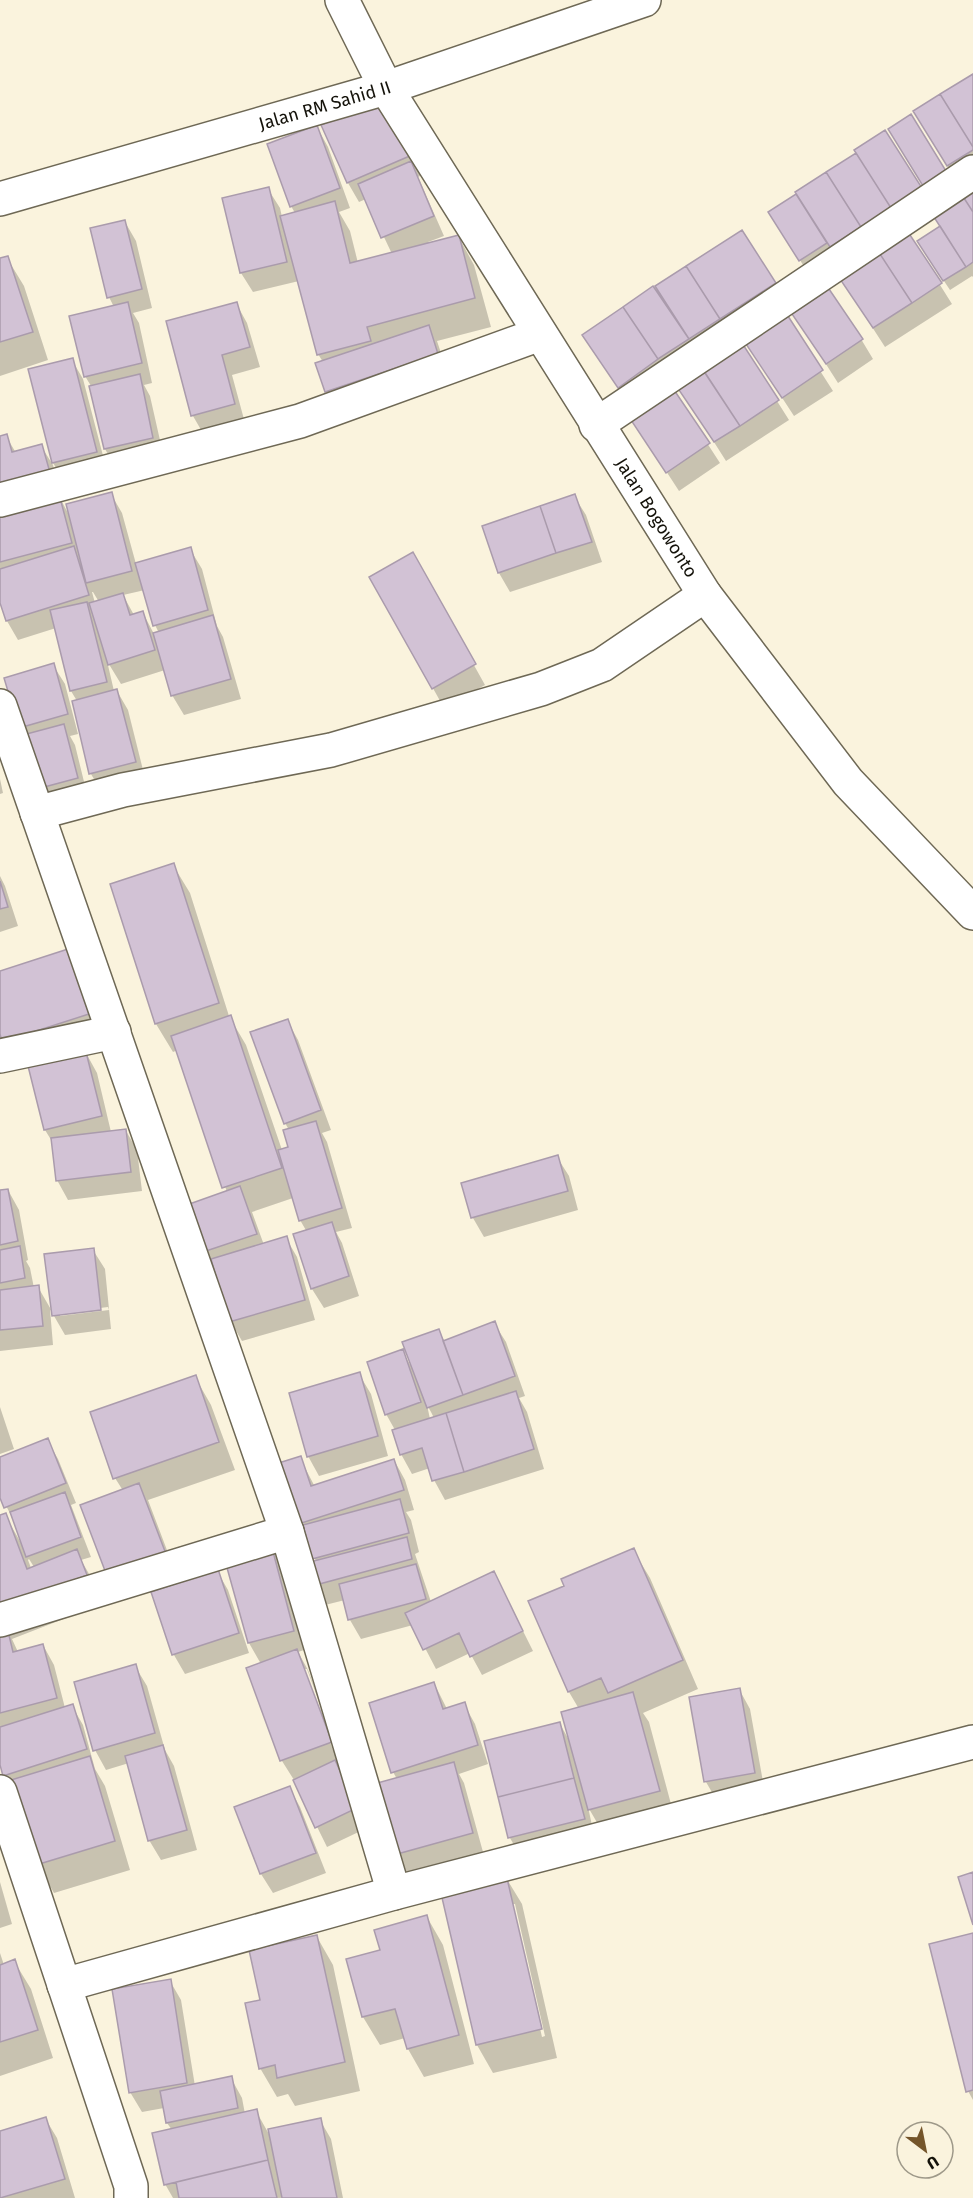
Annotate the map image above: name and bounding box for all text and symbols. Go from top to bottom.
street label: Jalan RM Sahid II [256,76,394,135]
street label: Jalan Bogowonto [610,454,702,582]
north arrow [895,2120,955,2180]
text: U [923,2151,942,2173]

